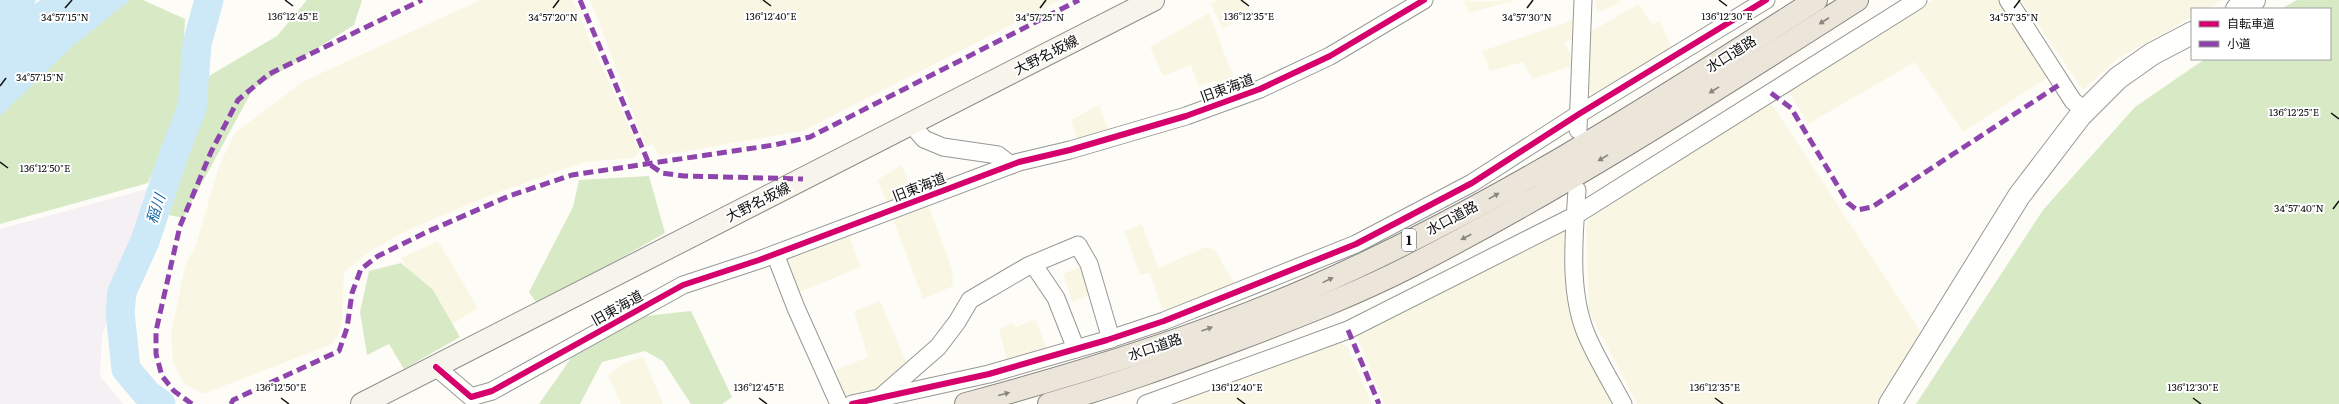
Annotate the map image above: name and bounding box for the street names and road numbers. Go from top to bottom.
street label: 大野名坂線 [1010,29,1081,79]
street label: 水口道路 [1701,30,1760,76]
street label: 旧東海道 [1197,68,1256,106]
street label: 旧東海道 [889,167,948,205]
street label: 大野名坂線 [722,176,793,226]
street label: 水口道路 [1422,195,1481,239]
road number: 1 [1402,229,1416,251]
street label: 旧東海道 [587,285,646,329]
street label: 水口道路 [1125,327,1184,365]

